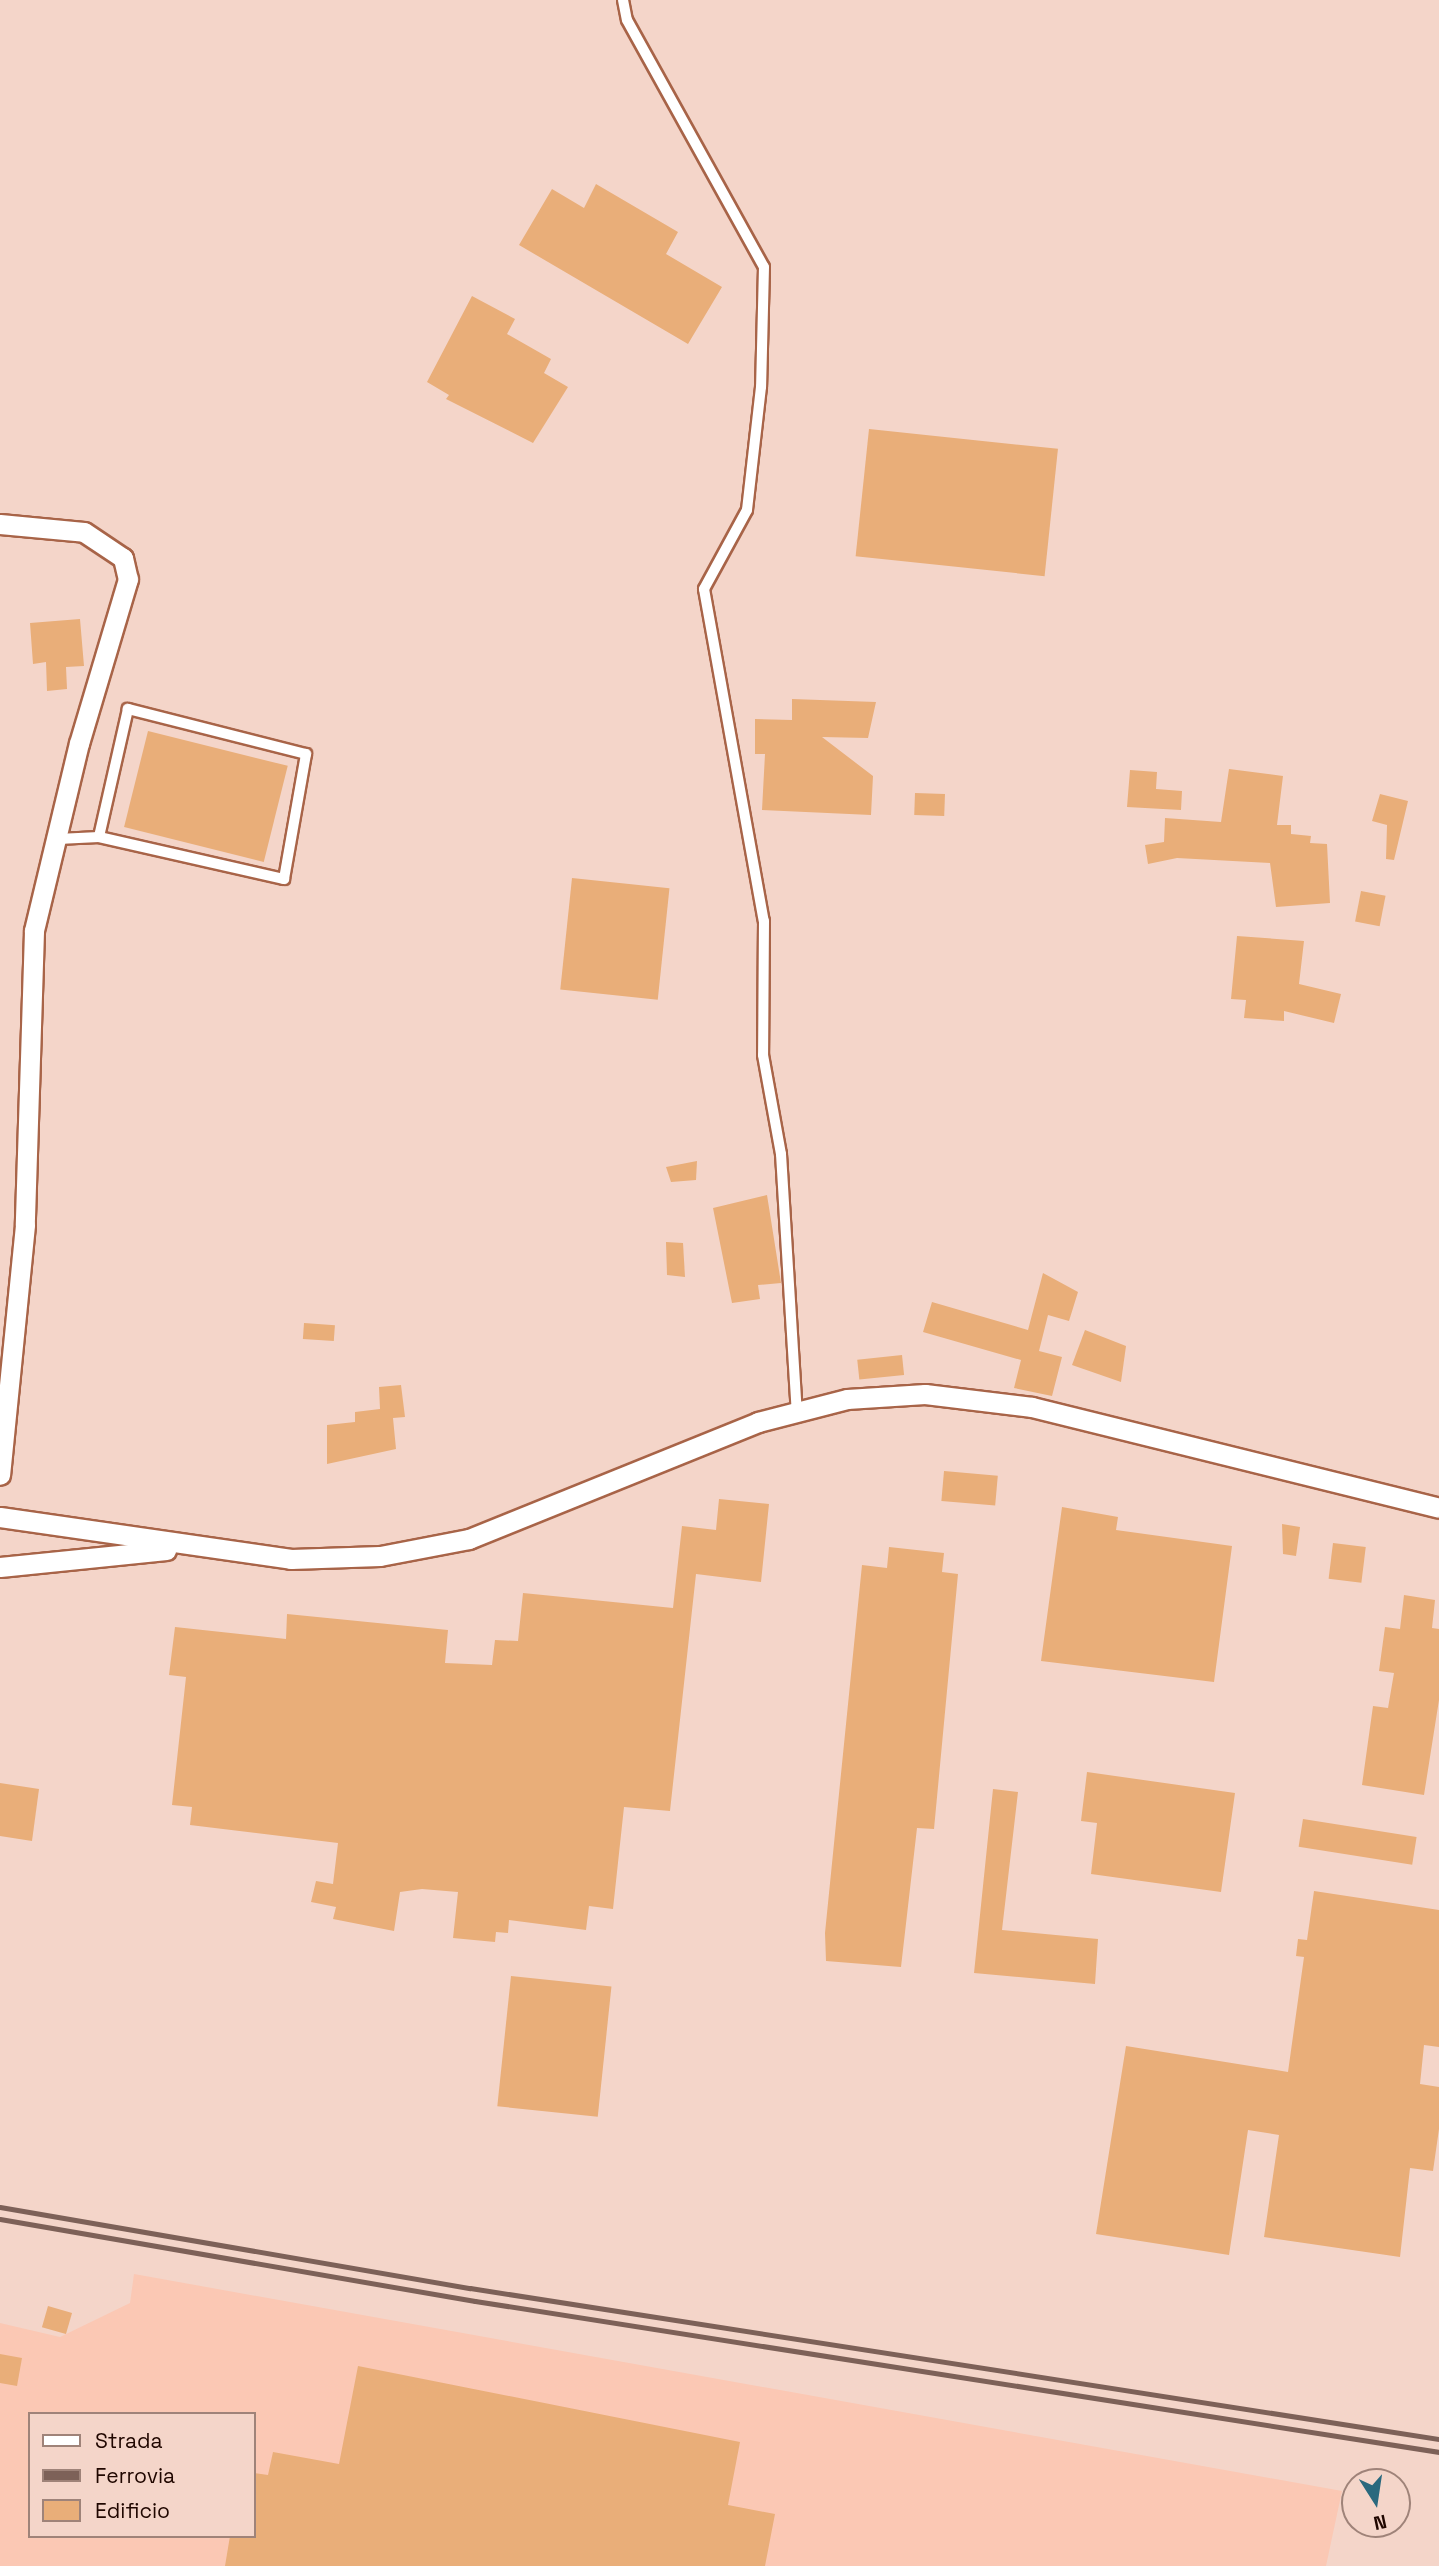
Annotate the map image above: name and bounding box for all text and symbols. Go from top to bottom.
legend [28,2412,256,2538]
text: Strada [95,2427,162,2454]
text: Ferrovia [95,2462,175,2489]
north arrow [1341,2468,1411,2538]
text: Edificio [95,2497,170,2524]
text: N [1371,2509,1389,2536]

